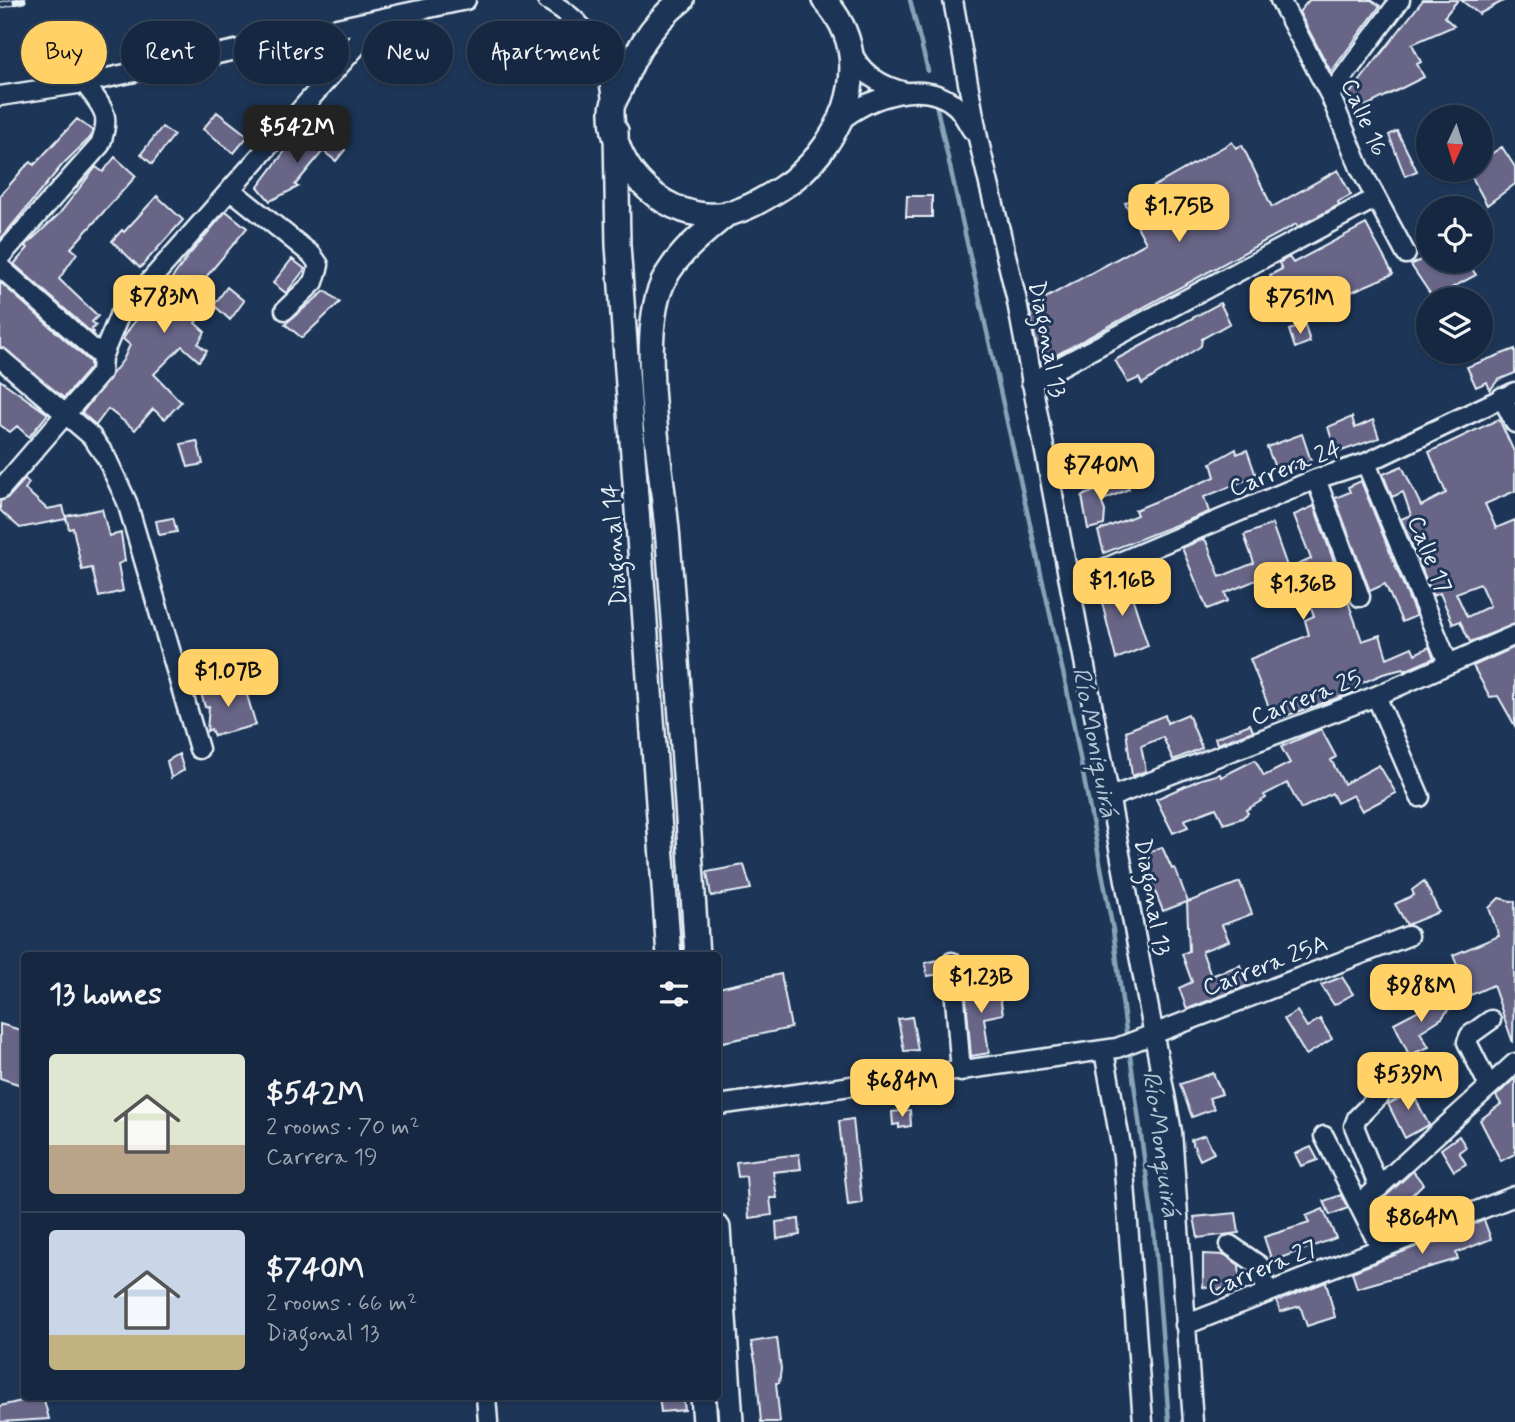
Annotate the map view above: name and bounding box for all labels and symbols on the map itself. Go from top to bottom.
street label: Calle 16 [1333,74,1394,161]
north arrow [1416,105,1493,182]
pin: $542M [248,106,346,165]
pin: $1.75B [1122,184,1236,244]
pin: $783M [115,276,213,335]
pin: $751M [1251,276,1349,336]
street label: Diagonal 13 [1017,278,1073,401]
street label: Carrera 24 [1225,434,1346,505]
pin: $740M [1052,444,1150,503]
street label: Diagonal 14 [596,482,638,607]
street label: Calle 17 [1399,511,1458,598]
pin: $1.16B [1065,558,1179,618]
pin: $1.36B [1246,562,1360,622]
pin: $1.07B [171,650,285,709]
street label: Carrera 25 [1247,663,1366,734]
water label: Río Moniquirá [1063,664,1125,820]
street label: Diagonal 13 [1123,836,1177,959]
street label: Carrera 25A [1198,928,1333,1005]
pin: $1.23B [924,956,1038,1015]
pin: $988M [1372,964,1470,1024]
pin: $539M [1359,1052,1457,1112]
pin: $684M [853,1060,951,1119]
water label: Río Monquirá [1133,1069,1187,1220]
pin: $864M [1373,1196,1471,1256]
street label: Carrera 27 [1203,1233,1322,1305]

